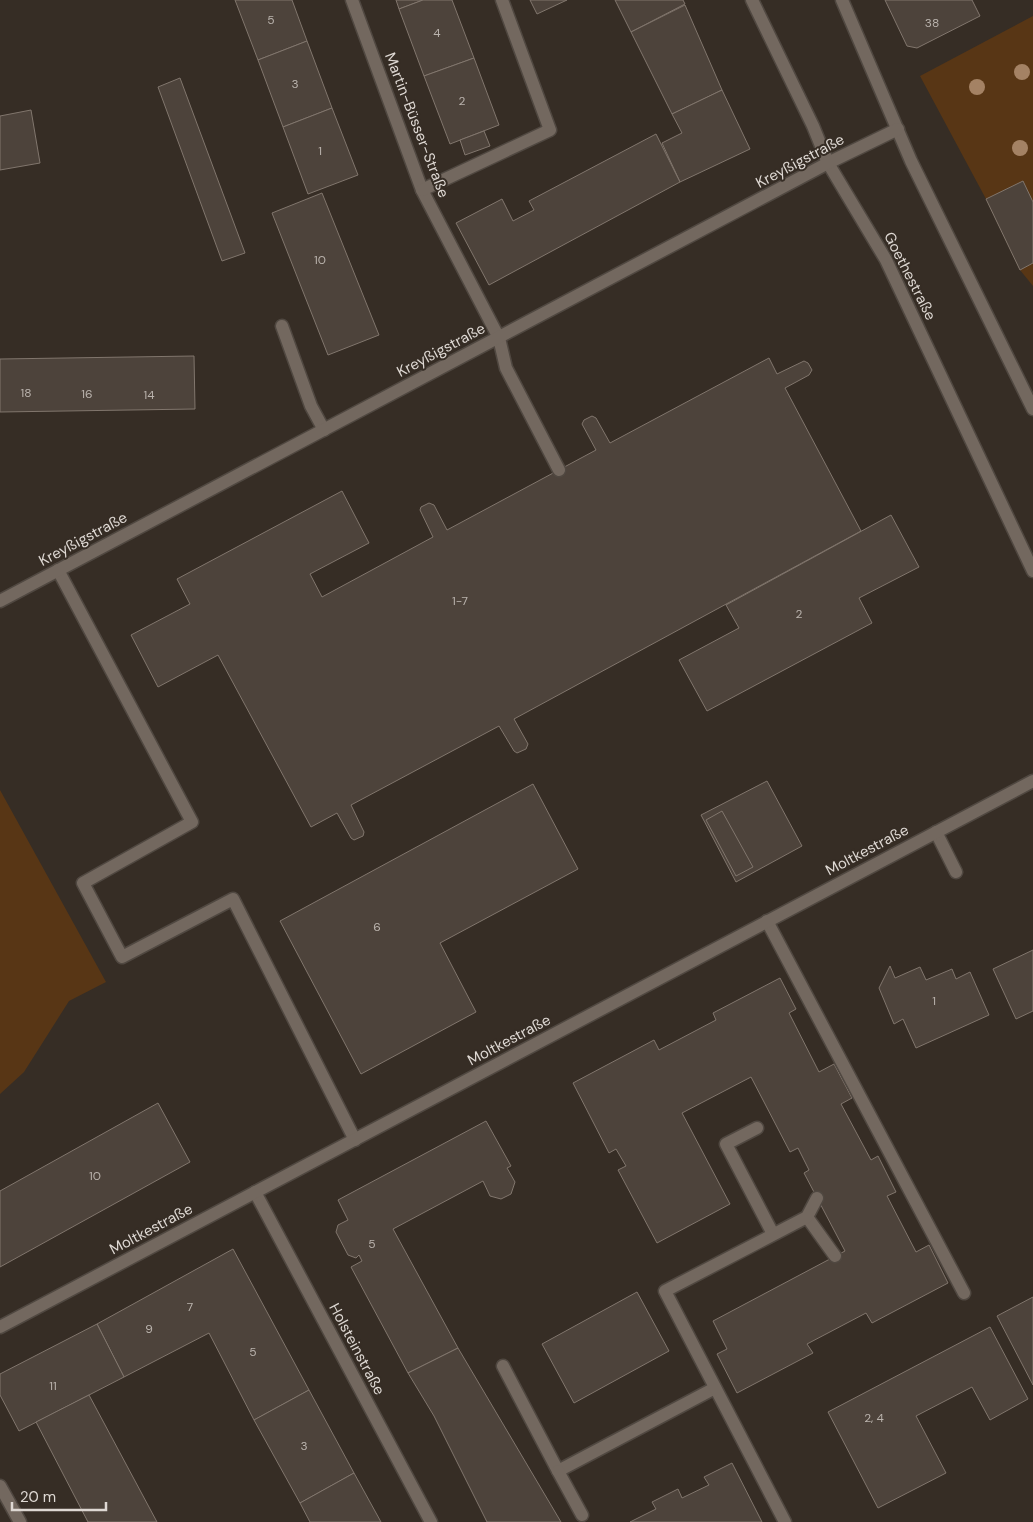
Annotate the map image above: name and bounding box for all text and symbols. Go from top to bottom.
house number: 5 [267,12,275,28]
house number: 38 [925,15,939,31]
house number: 4 [433,25,441,41]
street label: Martin-Büsser-Straße [380,50,454,200]
house number: 3 [291,76,299,92]
house number: 2 [459,93,466,109]
street label: Kreyßigstraße [752,129,848,193]
house number: 1 [318,143,322,159]
street label: Goethestraße [879,228,941,324]
house number: 10 [314,252,326,268]
street label: Kreyßigstraße [393,318,489,382]
house number: 18 [20,385,32,401]
house number: 16 [81,386,93,402]
house number: 14 [143,387,155,403]
street label: Kreyßigstraße [35,507,131,571]
house number: 1-7 [452,593,468,609]
house number: 2 [796,606,803,622]
street label: Moltkestraße [822,820,912,880]
house number: 6 [373,919,381,935]
house number: 1 [932,993,936,1009]
street label: Moltkestraße [464,1010,554,1070]
house number: 10 [89,1168,101,1184]
street label: Moltkestraße [106,1199,196,1259]
house number: 5 [368,1236,376,1252]
house number: 7 [187,1299,193,1315]
street label: Holsteinstraße [324,1300,390,1398]
house number: 9 [145,1321,153,1337]
house number: 5 [249,1344,257,1360]
house number: 11 [49,1378,57,1394]
house number: 2, 4 [864,1410,884,1426]
house number: 3 [300,1438,308,1454]
scale bar [12,1480,106,1512]
text: 20 m [20,1487,56,1507]

